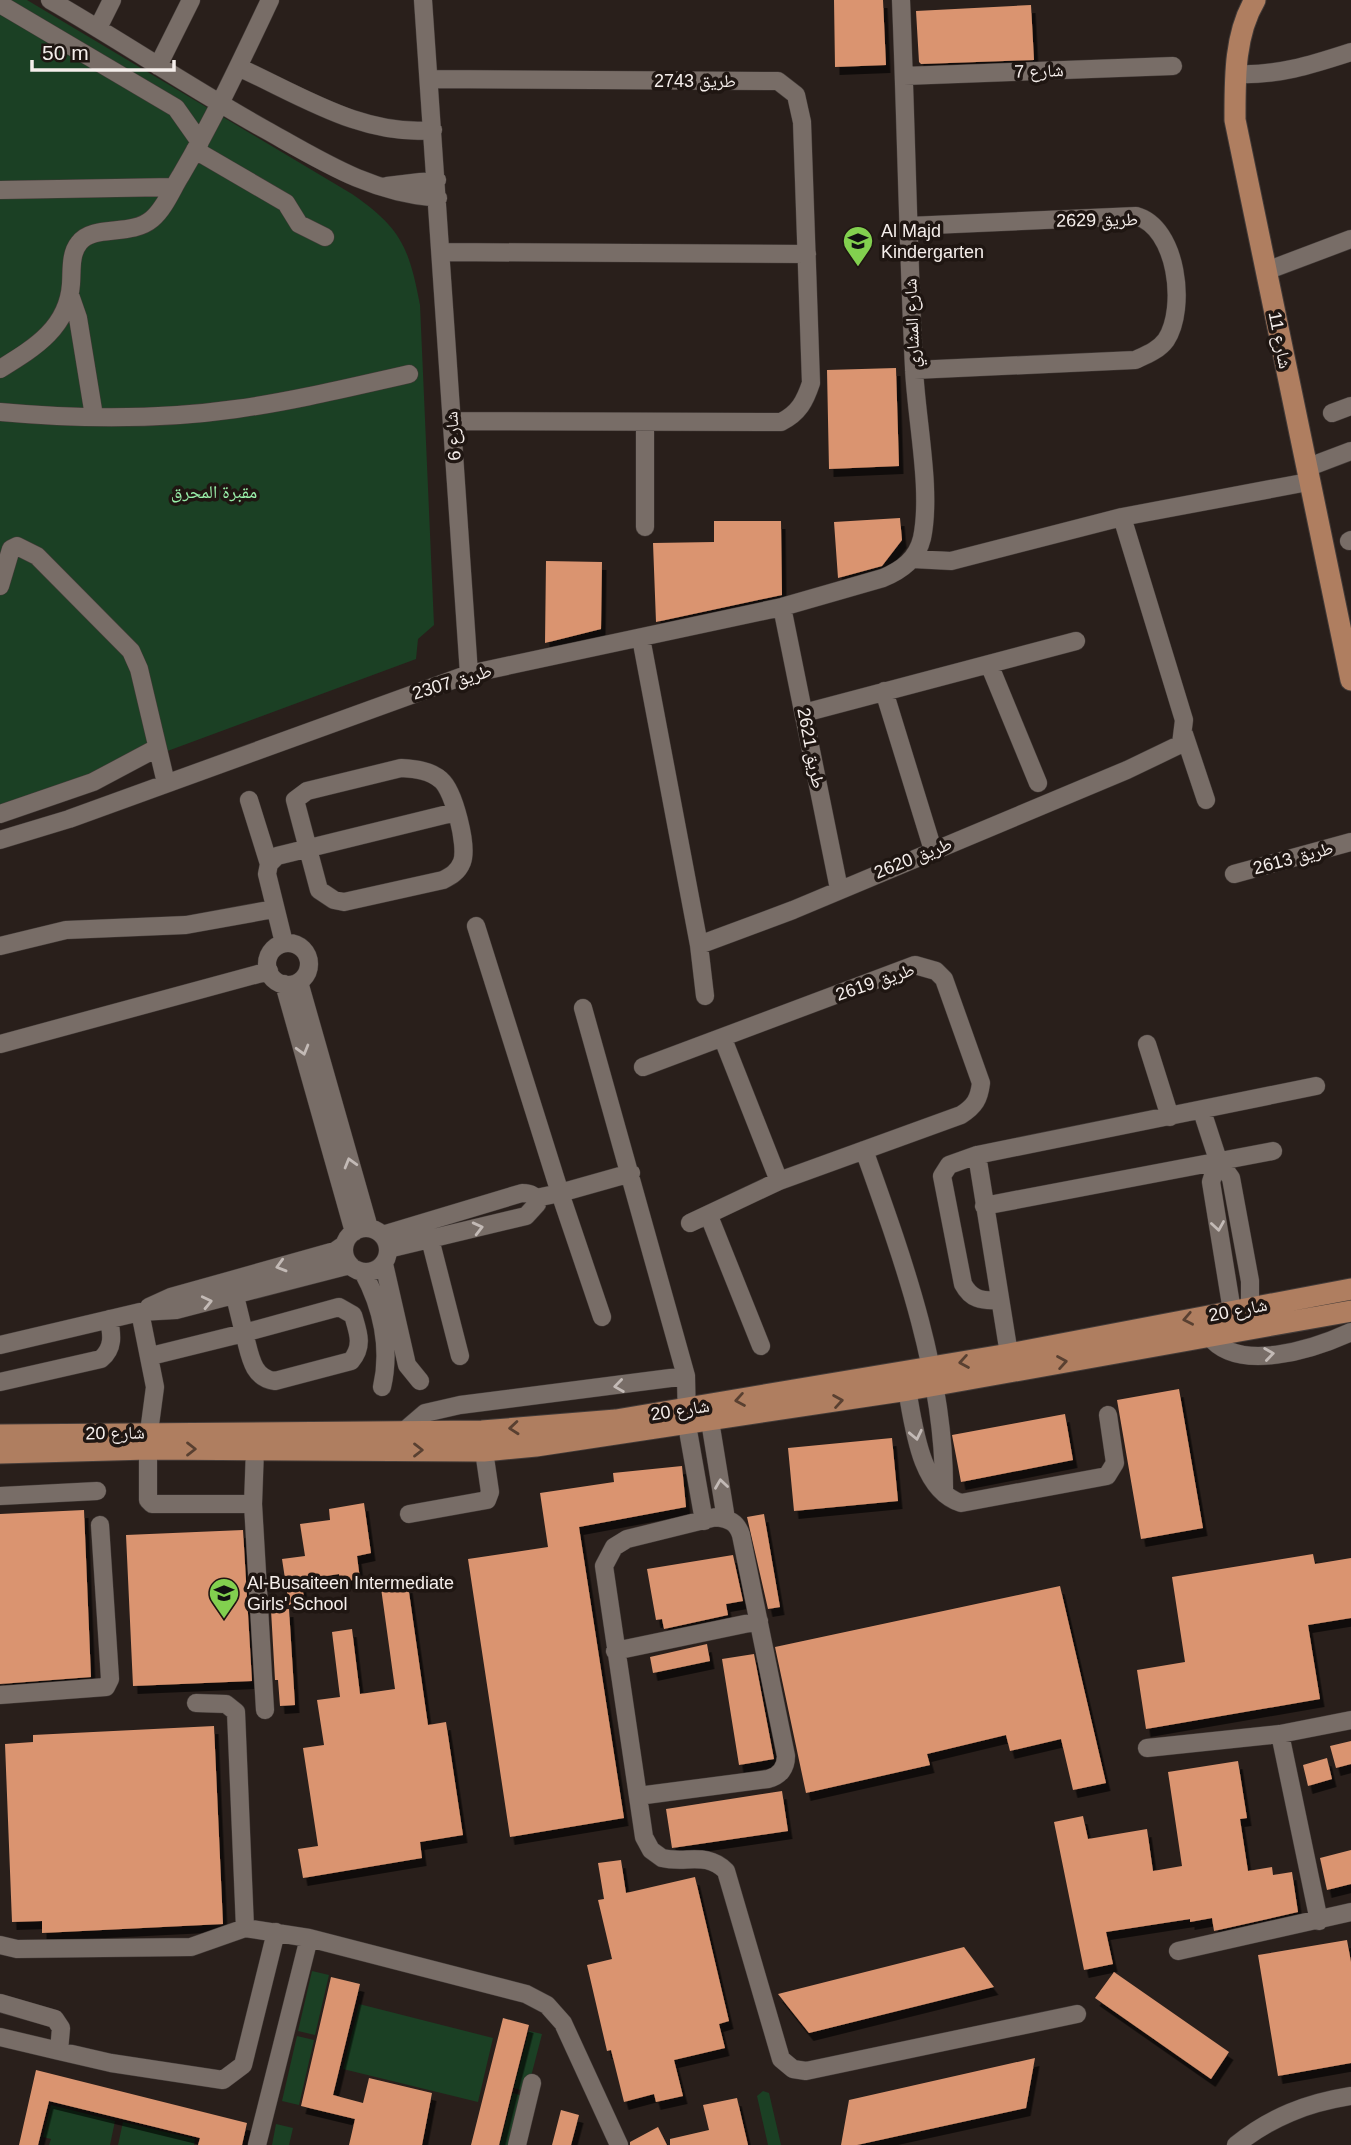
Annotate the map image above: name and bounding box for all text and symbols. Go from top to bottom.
scale bar [32,28,173,72]
text: 50 m [42,41,89,64]
street label: شارع 7 [1014,60,1064,83]
street label: طريق 2743 [654,71,736,92]
street label: طريق 2629 [1056,209,1138,232]
place label: Al Majd Kindergarten [881,221,984,262]
school or university icon: Al Majd Kindergarten [841,224,875,268]
street label: شارع المشاري [900,278,928,368]
street label: شارع 11 [1264,310,1295,371]
street label: شارع 6 [441,411,466,461]
park label: مقبرة المحرق [171,482,257,503]
street label: طريق 2307 [410,660,494,704]
street label: طريق 2621 [792,706,829,790]
street label: طريق 2620 [871,833,955,884]
street label: طريق 2613 [1251,838,1335,879]
street label: طريق 2619 [833,959,917,1006]
one-way arrow [295,1044,309,1056]
one-way arrow [344,1157,359,1169]
one-way arrow [1210,1221,1225,1232]
one-way arrow [472,1222,484,1236]
one-way arrow [275,1257,287,1272]
street label: شارع 20 [1207,1295,1269,1326]
one-way arrow [201,1296,213,1310]
one-way arrow [1182,1311,1194,1326]
one-way arrow [1264,1347,1275,1362]
one-way arrow [958,1354,970,1369]
one-way arrow [1056,1356,1068,1371]
one-way arrow [613,1378,625,1393]
one-way arrow [734,1391,746,1406]
one-way arrow [832,1394,844,1409]
street label: شارع 20 [649,1395,711,1426]
one-way arrow [508,1420,519,1435]
street label: شارع 20 [85,1422,145,1445]
one-way arrow [908,1429,923,1441]
one-way arrow [186,1441,196,1457]
one-way arrow [413,1443,424,1458]
one-way arrow [713,1478,728,1489]
place label: Al-Busaiteen Intermediate Girls' School [247,1573,454,1614]
school or university icon: Al-Busaiteen Intermediate Girls' School [207,1576,241,1620]

